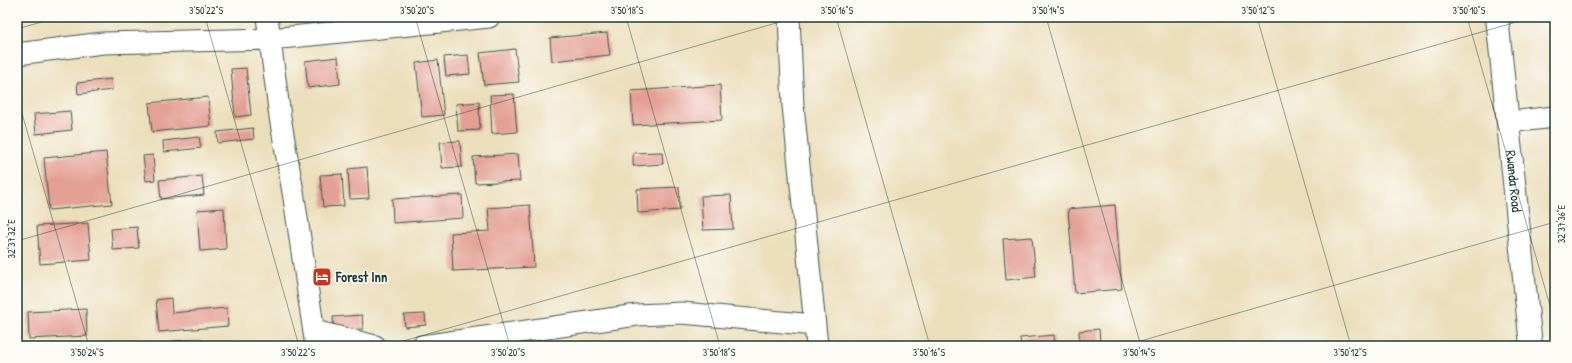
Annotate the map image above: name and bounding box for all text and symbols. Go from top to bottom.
text: 3°50'22"S [189,4,223,17]
text: 3°50'20"S [400,4,434,17]
text: 3°50'18"S [611,4,644,17]
text: 3°50'16"S [821,4,854,17]
text: 3°50'14"S [1032,4,1064,17]
text: 3°50'12"S [1241,4,1275,17]
text: 3°50'10"S [1453,4,1486,17]
street label: Rwanda Road [1502,149,1527,213]
text: 32°37'36"E [1555,204,1568,243]
text: 32°37'32"E [5,219,18,259]
hotel icon: Forest Inn [311,266,333,288]
place label: Forest Inn [335,267,387,286]
text: 3°50'24"S [70,346,104,359]
text: 3°50'22"S [281,346,315,359]
text: 3°50'20"S [491,346,525,359]
text: 3°50'18"S [703,346,736,359]
text: 3°50'16"S [913,346,946,359]
text: 3°50'14"S [1123,346,1155,359]
text: 3°50'12"S [1333,346,1367,359]

